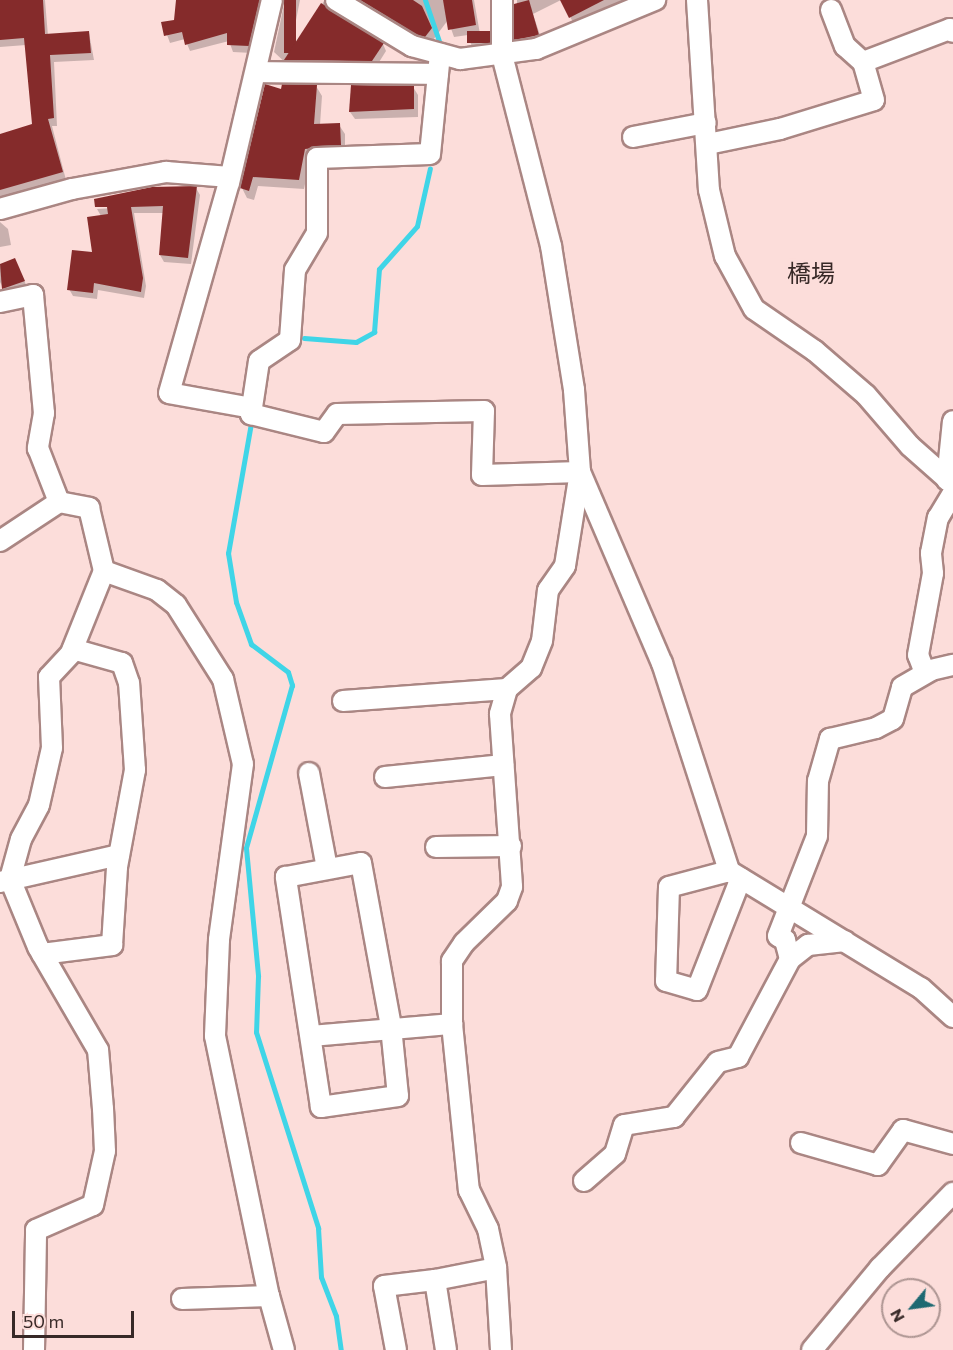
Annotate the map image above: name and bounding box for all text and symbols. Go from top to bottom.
district label: 橋場 [787,259,835,287]
north arrow [881,1278,941,1338]
scale bar [15,1299,136,1337]
text: N [885,1306,908,1326]
text: 50 m [23,1310,64,1332]

